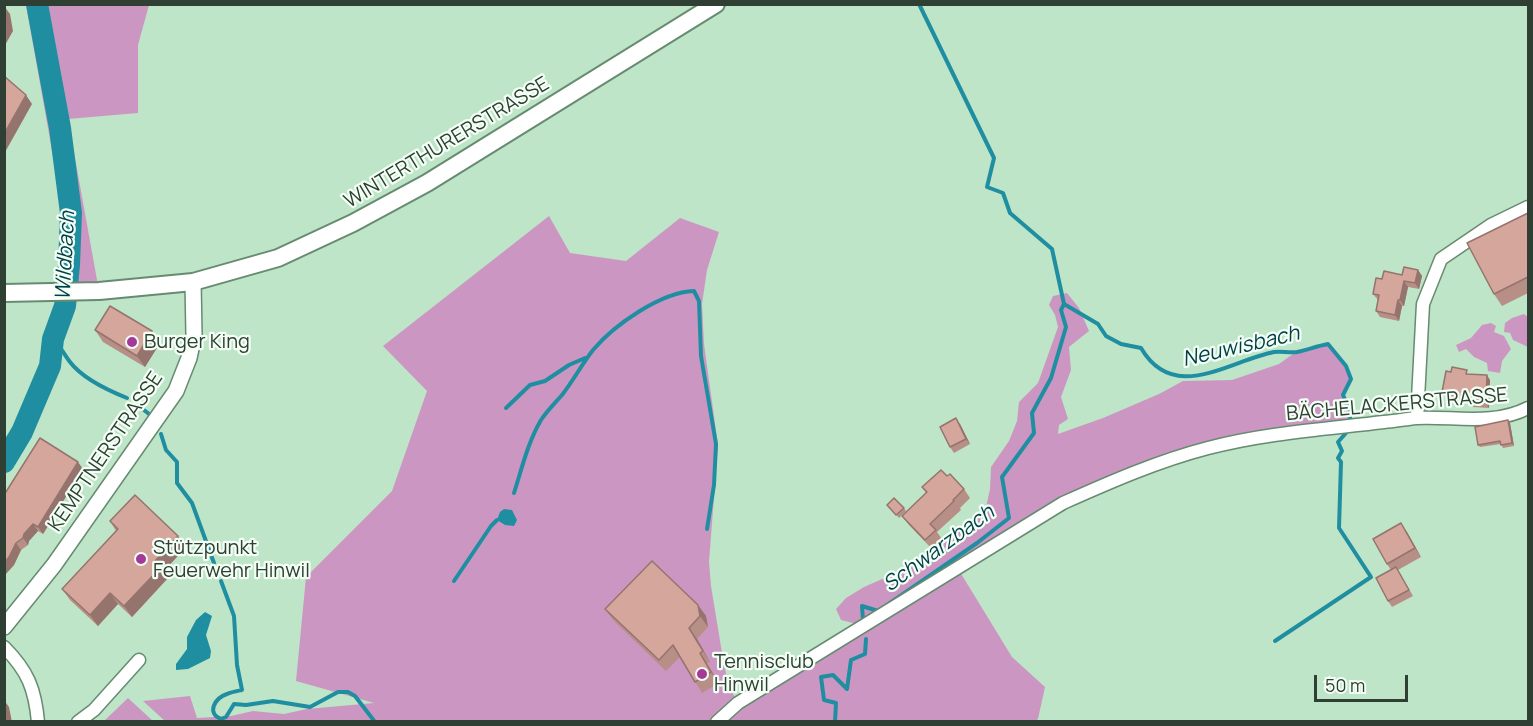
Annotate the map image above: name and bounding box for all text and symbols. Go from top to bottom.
street label: WINTERTHURERSTRASSE [340,72,554,214]
water label: Wildbach [51,211,81,301]
water label: Neuwisbach [1180,321,1302,373]
place label: Burger King [144,330,250,354]
marker: Burger King [125,335,139,349]
street label: KEMPTNERSTRASSE [44,368,168,536]
street label: BÄCHELACKERSTRASSE [1285,383,1509,427]
water label: Schwarzbach [879,500,999,598]
place label: Stützpunkt Feuerwehr Hinwil [153,536,310,583]
marker: Stützpunkt Feuerwehr Hinwil [134,552,148,566]
place label: Tennisclub Hinwil [714,650,814,697]
scale bar [1317,663,1412,701]
marker: Tennisclub Hinwil [695,667,709,681]
text: 50 m [1325,673,1365,697]

